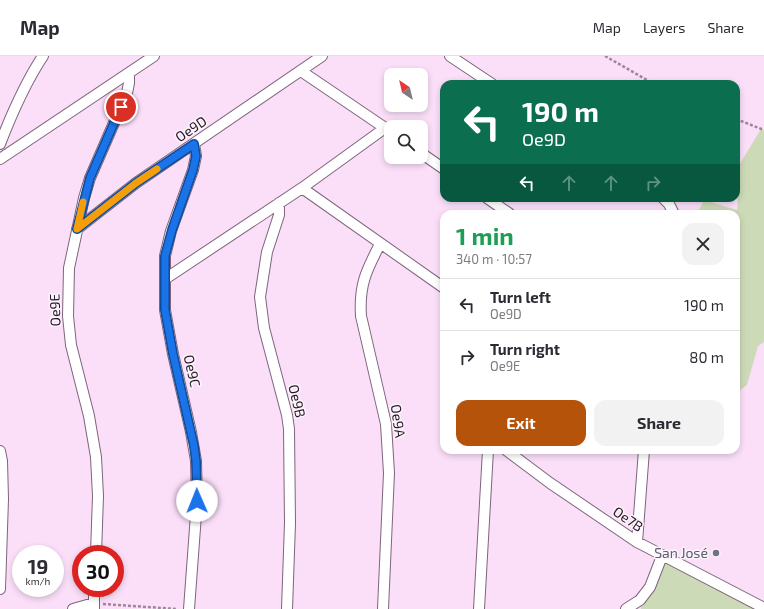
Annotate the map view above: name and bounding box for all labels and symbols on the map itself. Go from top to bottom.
north arrow [384,68,428,112]
pin [104,90,138,124]
street label: Oe9D [172,112,210,145]
street label: Oe9E [45,293,64,327]
street label: Oe9C [181,353,204,389]
street label: Oe9B [285,383,310,419]
street label: Oe9A [388,403,409,439]
position arrow [176,480,218,522]
street label: Oe7B [610,502,647,535]
place label: San José [654,544,708,561]
speed limit sign: 30 [72,545,124,597]
marker: San José [711,548,721,558]

